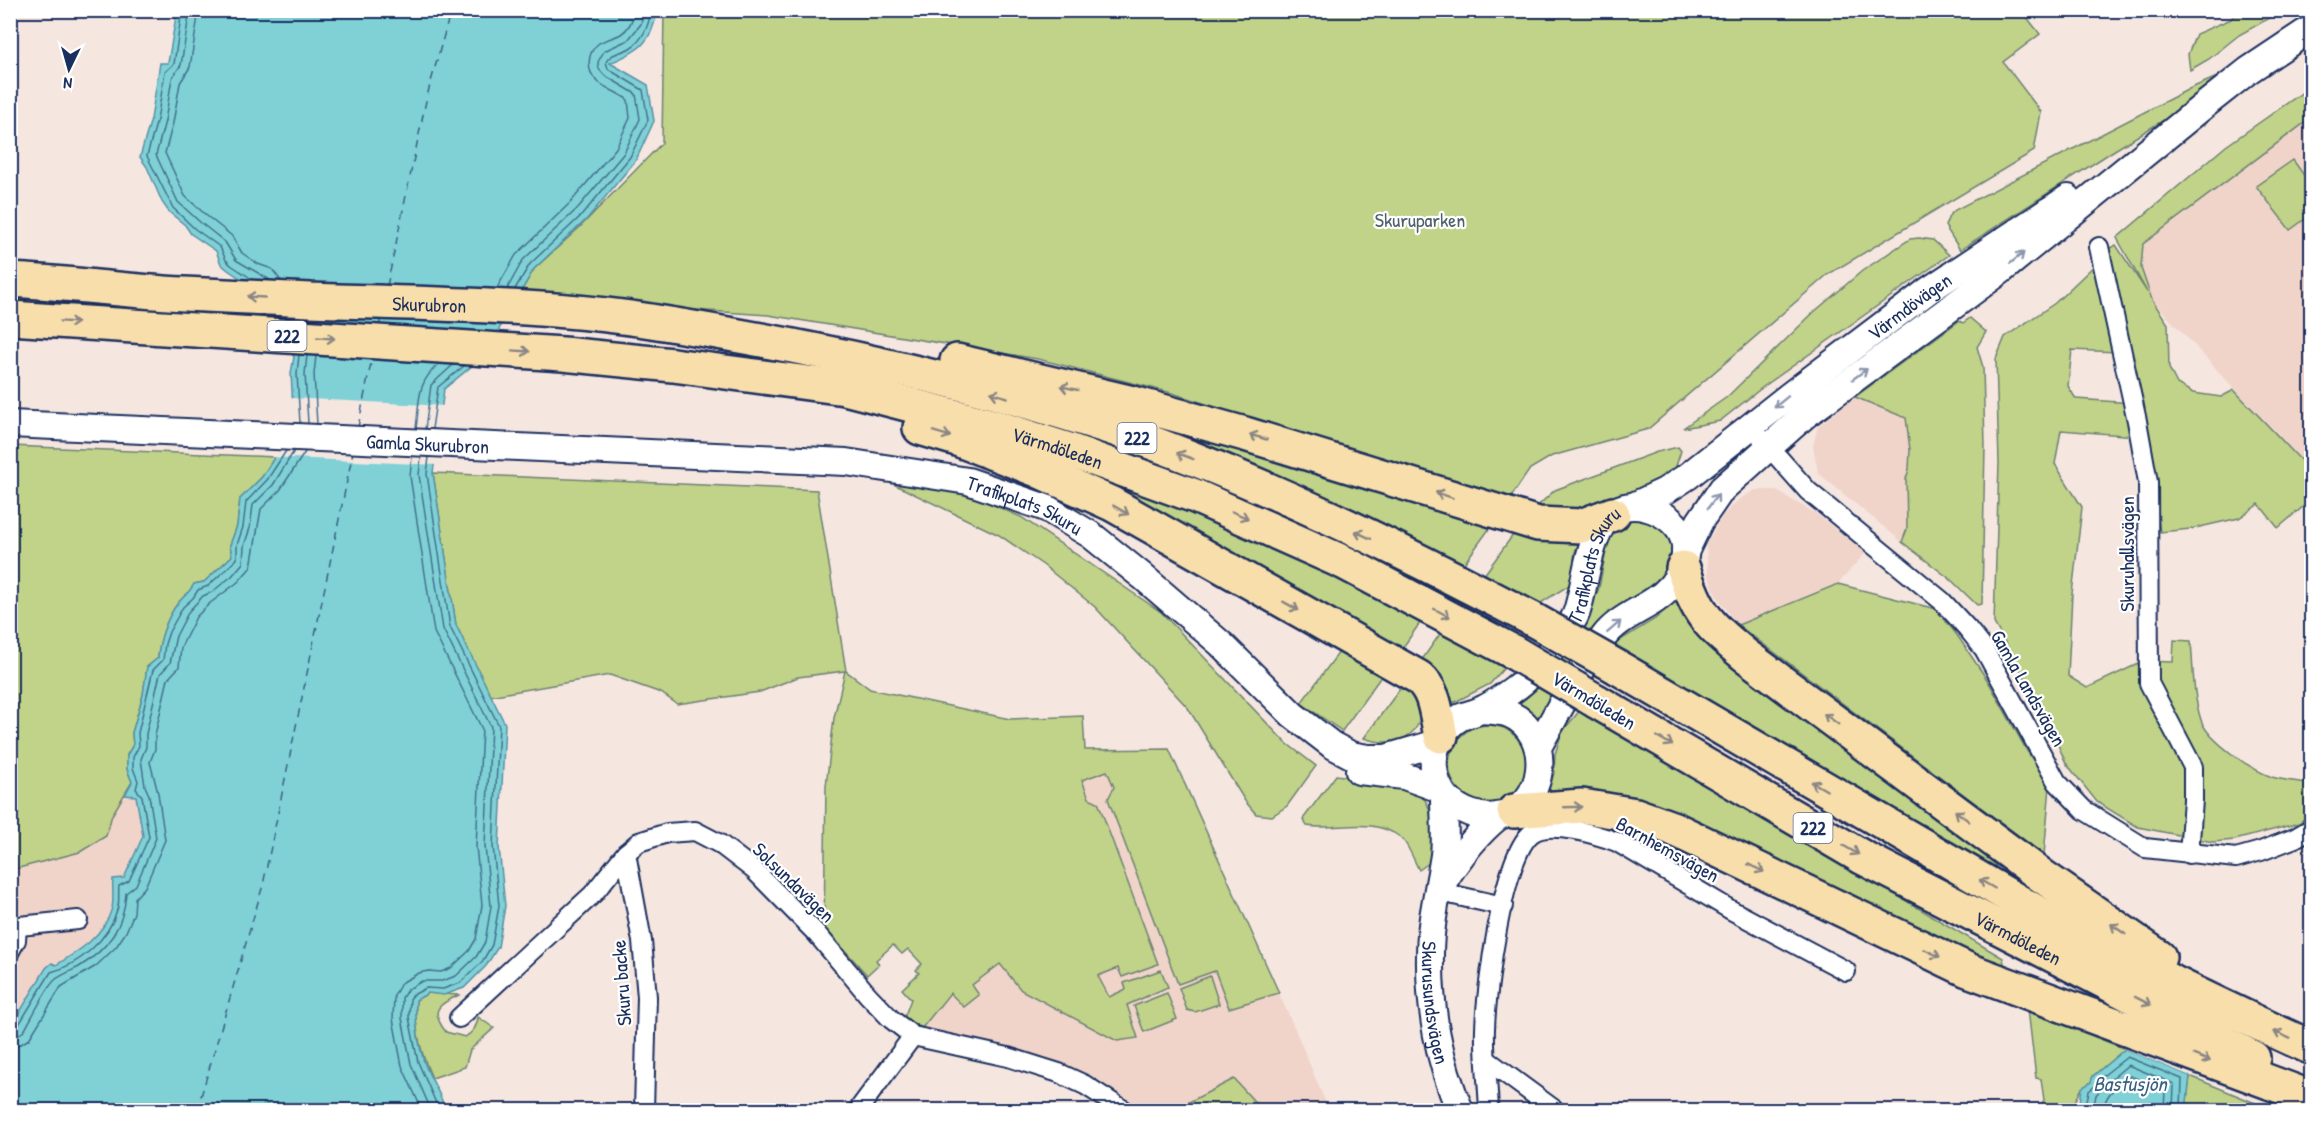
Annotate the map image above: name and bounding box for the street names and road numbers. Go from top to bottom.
street label: Värmdövägen [1862,266,1956,346]
street label: Skurubron [392,289,467,318]
road number: 222 [268,321,306,351]
street label: Värmdöleden [1009,419,1107,475]
road number: 222 [1118,423,1156,453]
street label: Gamla Skurubron [365,427,490,459]
street label: Trafikplats Skuru [964,468,1088,541]
street label: Skuruhallsvägen [2113,496,2140,612]
street label: Trafikplats Skuru [1560,499,1625,628]
street label: Gamla Landsvägen [1985,625,2073,751]
street label: Värmdöleden [1547,664,1641,736]
street label: Barnhemsvägen [1612,810,1724,888]
road number: 222 [1794,813,1832,843]
street label: Solsundavägen [747,836,841,928]
street label: Värmdöleden [1970,904,2066,971]
street label: Skuru backe [605,939,637,1027]
street label: Skurusundsvägen [1416,941,1456,1067]

